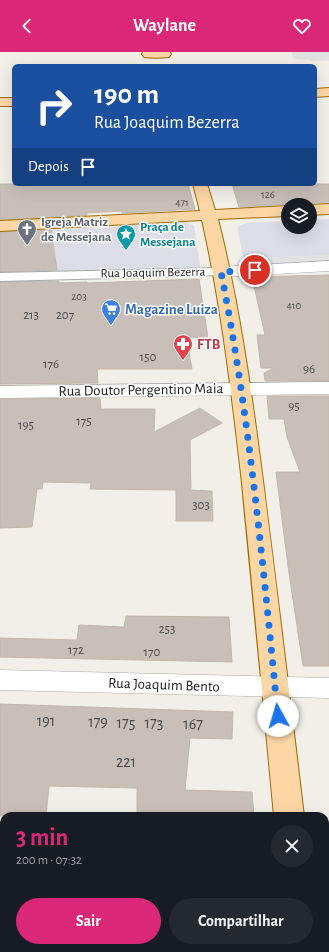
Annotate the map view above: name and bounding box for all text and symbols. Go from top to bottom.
icon: back [16,15,38,37]
icon: heart [291,15,313,37]
text: Waylane [133,17,196,35]
icon: right [28,80,80,132]
text: 190 m [94,81,159,109]
text: Rua Joaquim Bezerra [94,114,240,132]
icon: arrive [77,156,99,178]
text: Depois [28,159,69,174]
house number: 126 [261,189,275,200]
house number: 471 [175,197,189,208]
map controls [281,198,317,234]
button: layers [281,198,317,234]
place label: Igreja Matriz de Messejana [41,216,111,244]
church icon: Igreja Matriz de Messejana [16,218,38,246]
place label: Praça de Messejana [140,221,195,249]
place icon: Praça de Messejana [115,223,137,251]
pin [238,253,272,287]
icon: arrive [244,259,266,281]
street label: Rua Joaquim Bezerra [100,266,206,280]
house number: 203 [71,291,87,302]
supermarket icon: Magazine Luiza [100,298,122,326]
house number: 410 [287,300,302,311]
place label: Magazine Luiza [125,302,218,317]
house number: 213 [23,309,39,322]
house number: 207 [56,309,75,322]
pharmacy icon: FTB [172,333,194,361]
place label: FTB [197,337,221,352]
house number: 150 [140,351,157,364]
house number: 176 [43,358,59,371]
house number: 96 [303,363,315,376]
street label: Rua Doutor Pergentino Maia [58,381,224,399]
house number: 95 [288,400,300,413]
house number: 175 [76,415,92,428]
house number: 195 [18,419,34,432]
house number: 303 [192,499,210,512]
house number: 253 [159,623,175,636]
house number: 172 [68,644,84,657]
house number: 170 [144,646,161,659]
street label: Rua Joaquim Bento [108,676,220,694]
position arrow [257,695,299,737]
house number: 191 [37,713,55,729]
house number: 179 [88,714,108,730]
house number: 175 [117,715,135,731]
house number: 173 [145,715,163,731]
house number: 167 [183,716,203,732]
house number: 221 [116,754,136,770]
button: close [271,825,313,867]
text: 3 min [16,826,68,850]
text: 200 m · 07:32 [16,854,82,867]
button: Sair [16,898,161,944]
button: Compartilhar [169,898,313,944]

